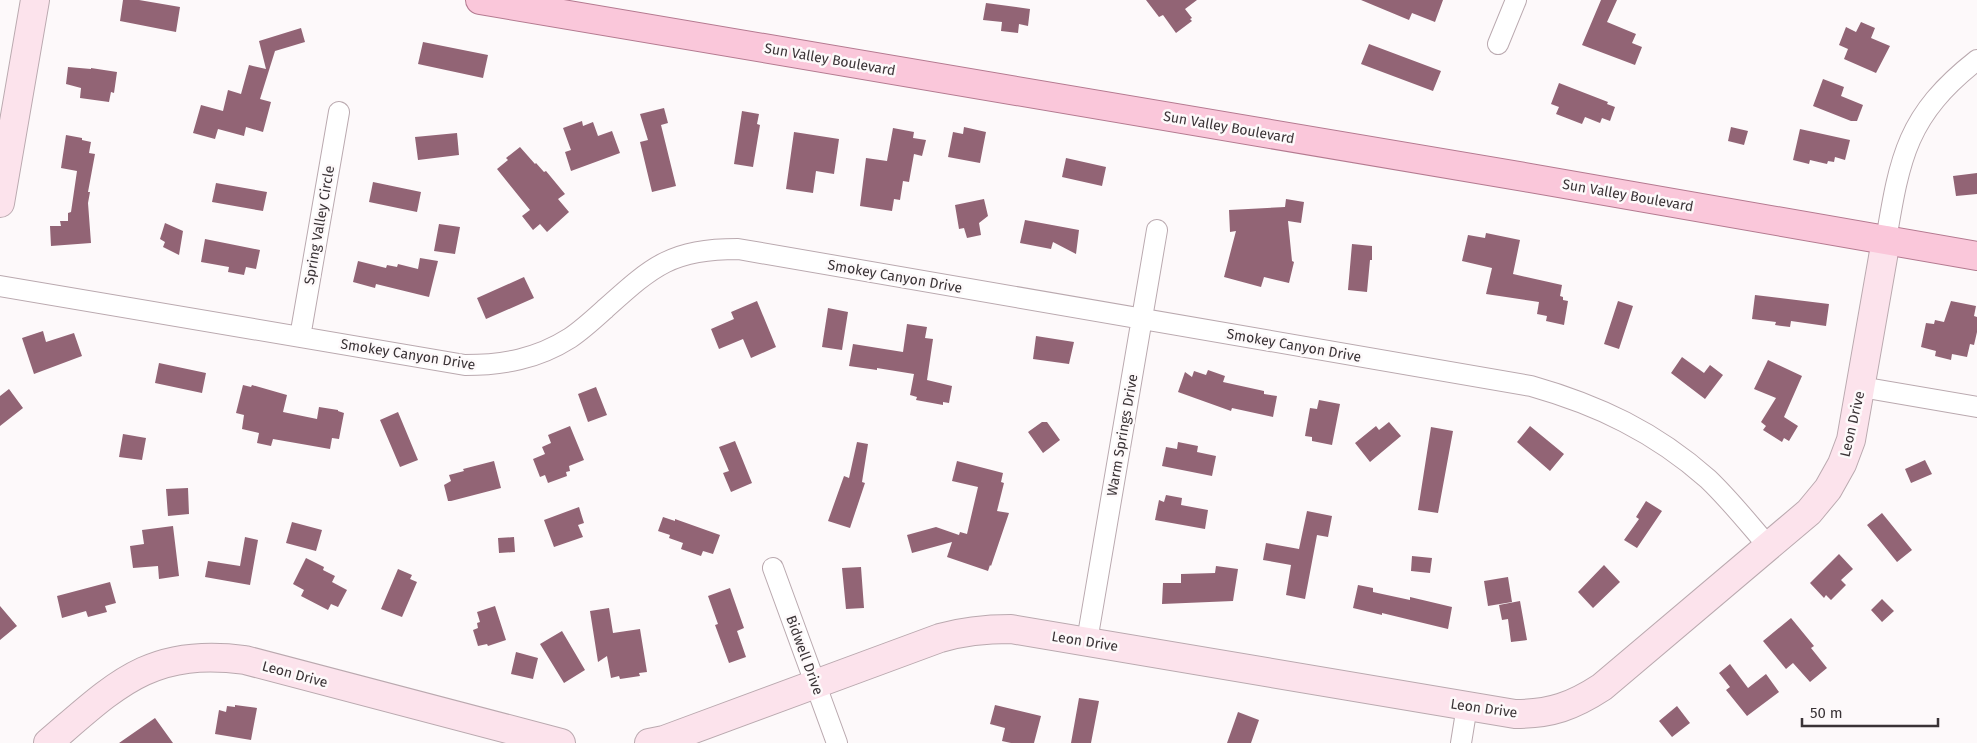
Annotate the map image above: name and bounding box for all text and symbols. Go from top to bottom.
street label: Sun Valley Boulevard [763,40,897,79]
street label: Sun Valley Boulevard [1162,108,1296,147]
street label: Spring Valley Circle [301,164,338,286]
street label: Sun Valley Boulevard [1561,176,1695,215]
street label: Smokey Canyon Drive [826,256,963,297]
street label: Smokey Canyon Drive [1225,325,1362,366]
street label: Smokey Canyon Drive [339,335,477,374]
street label: Warm Springs Drive [1103,373,1142,497]
street label: Leon Drive [1837,389,1868,459]
street label: Bidwell Drive [782,613,827,697]
street label: Leon Drive [1050,628,1119,655]
street label: Leon Drive [260,658,330,691]
street label: Leon Drive [1449,695,1518,722]
scale bar [1802,696,1938,728]
text: 50 m [1810,704,1843,722]

